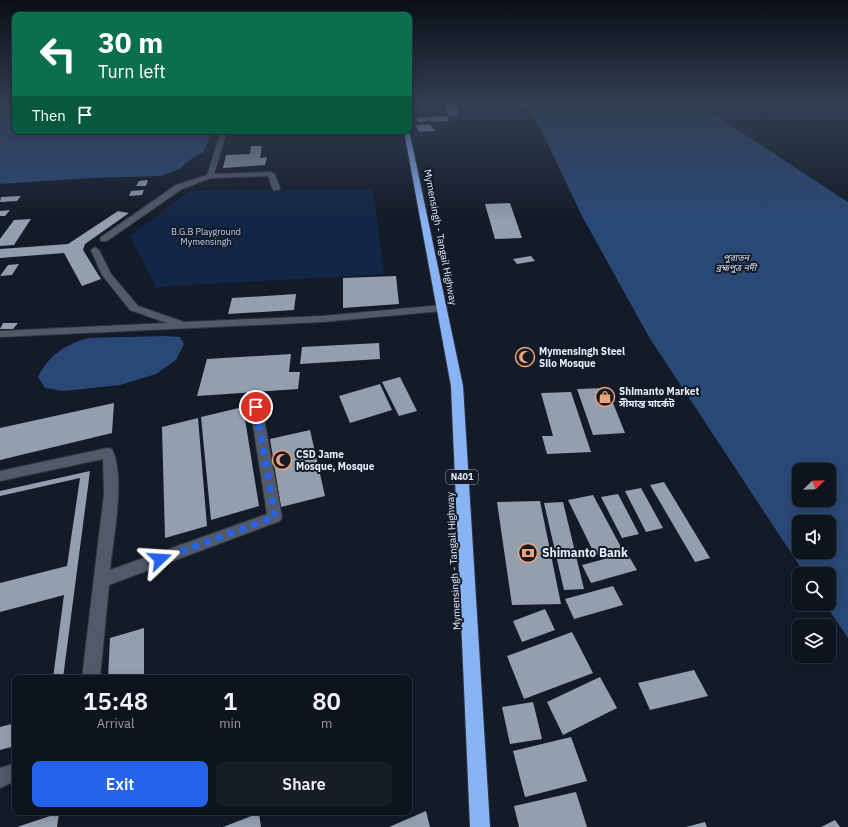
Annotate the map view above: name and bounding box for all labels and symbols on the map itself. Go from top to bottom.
street label: Mymensingh - Tangail Highway [421,168,460,306]
park label: B.G.B Playground Mymensingh [171,226,241,247]
water label: পুরাতন ব্রহ্মপুত্র নদী [716,252,758,274]
place label: Mymensingh Steel Silo Mosque [539,345,625,370]
mosque icon: Mymensingh Steel Silo Mosque [514,346,536,368]
place label: Shimanto Market সীমান্ত মার্কেট [618,385,699,410]
shop icon: Shimanto Market সীমান্ত মার্কেট [594,386,616,408]
pin [239,390,273,424]
place label: CSD Jame Mosque, Mosque [296,448,375,473]
mosque icon: CSD Jame Mosque, Mosque [271,449,293,471]
north arrow [792,463,836,507]
road number: N401 [446,470,478,484]
street label: Mymensingh - Tangail Highway [443,492,464,630]
position arrow [139,538,181,580]
bank icon: Shimanto Bank [517,542,539,564]
place label: Shimanto Bank [542,545,628,560]

